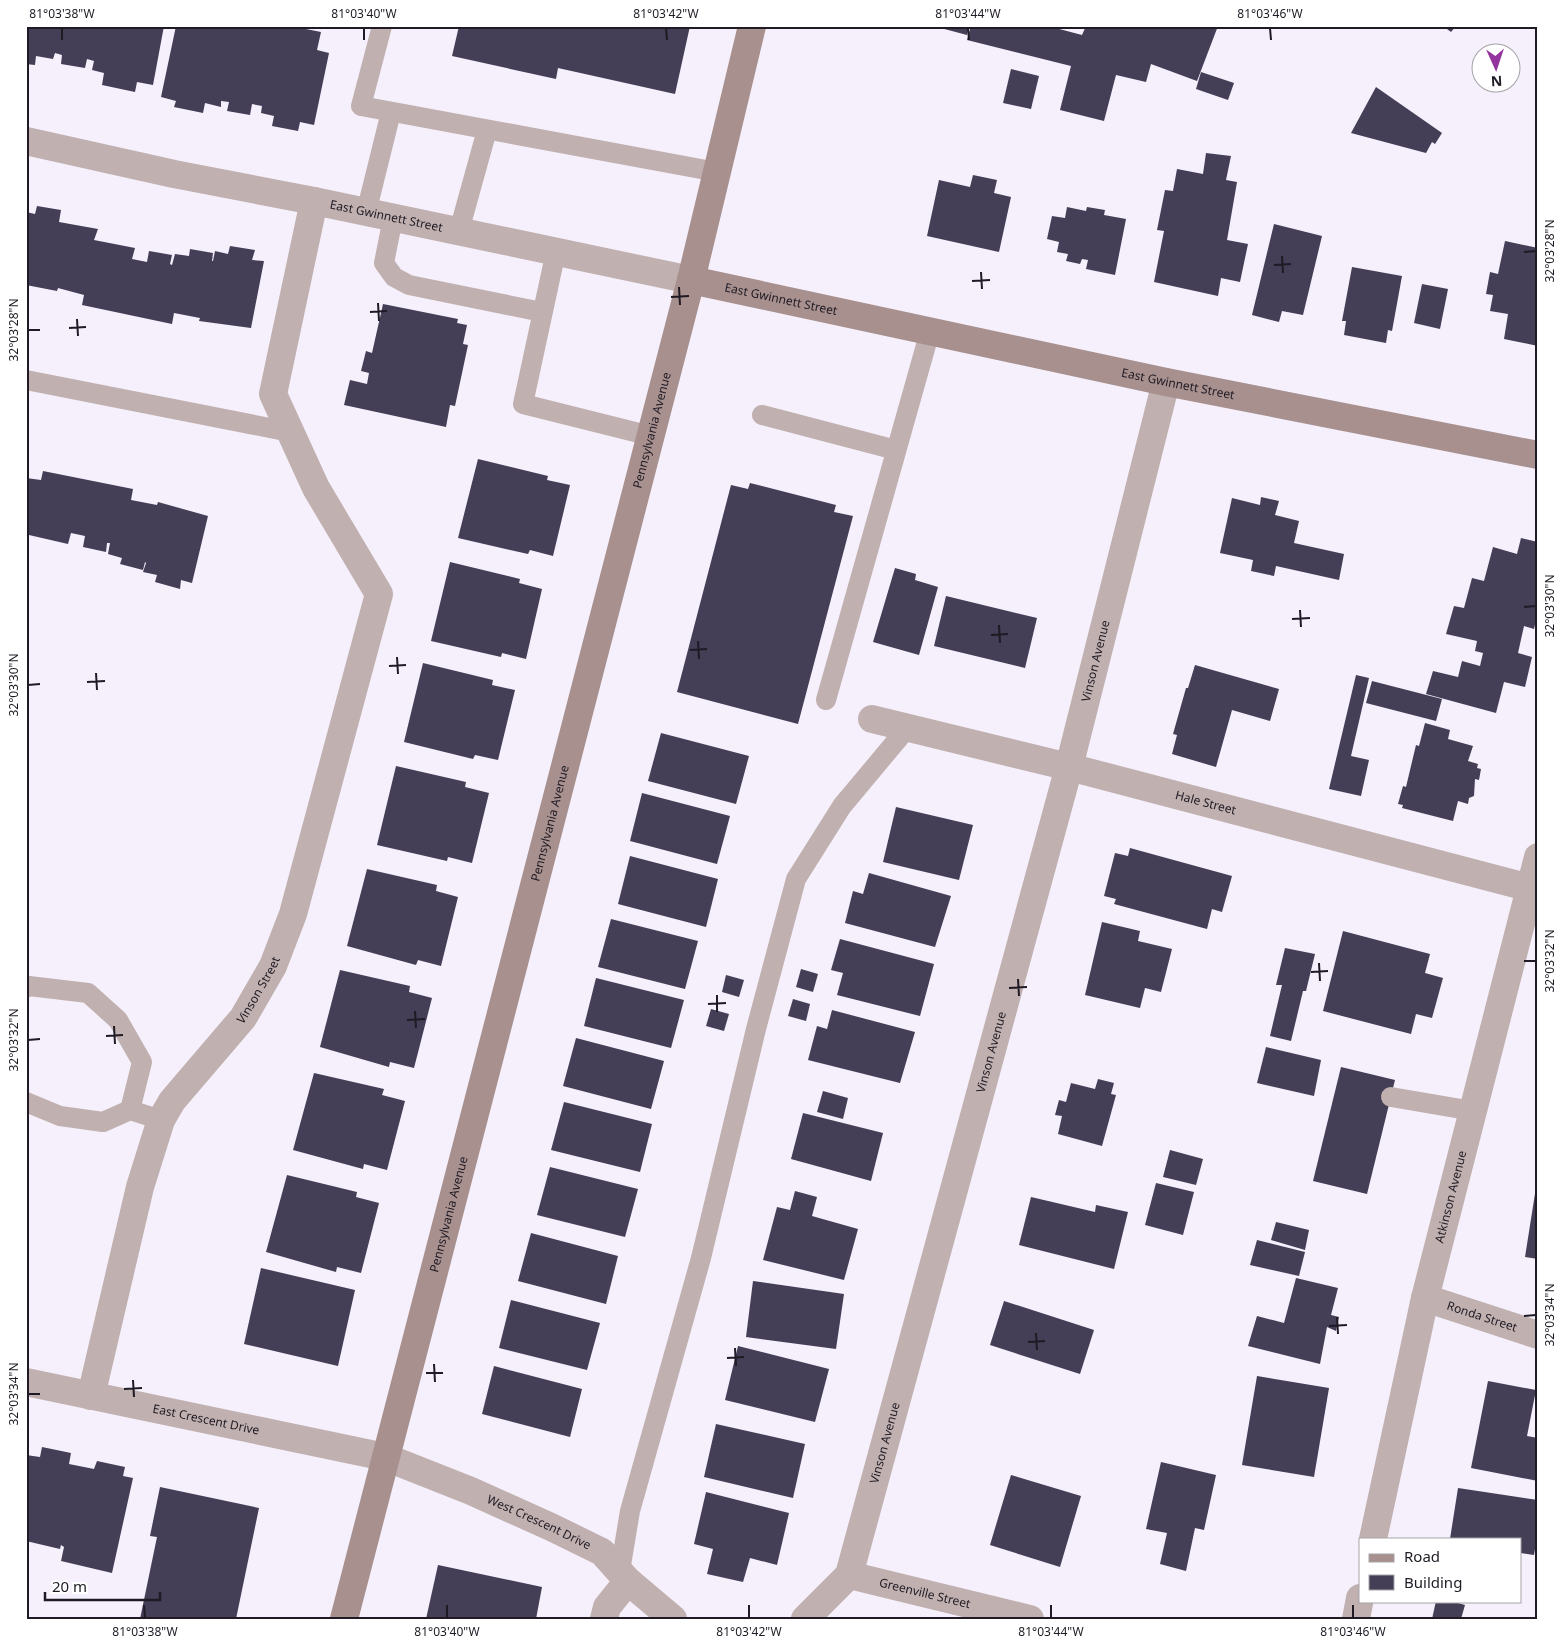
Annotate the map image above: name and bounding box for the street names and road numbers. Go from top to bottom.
street label: East Gwinnett Street [328,196,445,236]
street label: East Gwinnett Street [723,278,840,319]
street label: East Gwinnett Street [1120,364,1237,403]
street label: Pennsylvania Avenue [628,370,675,490]
street label: Vinson Avenue [1077,618,1114,703]
street label: Pennsylvania Avenue [527,763,573,883]
street label: Hale Street [1173,786,1239,819]
street label: Vinson Street [233,953,284,1027]
street label: Vinson Avenue [972,1009,1010,1095]
street label: Atkinson Avenue [1430,1148,1470,1245]
street label: Pennsylvania Avenue [425,1154,472,1274]
street label: Ronda Street [1445,1297,1520,1336]
street label: East Crescent Drive [151,1400,261,1439]
street label: Vinson Avenue [865,1400,904,1485]
street label: West Crescent Drive [484,1490,594,1553]
street label: Greenville Street [878,1574,973,1612]

